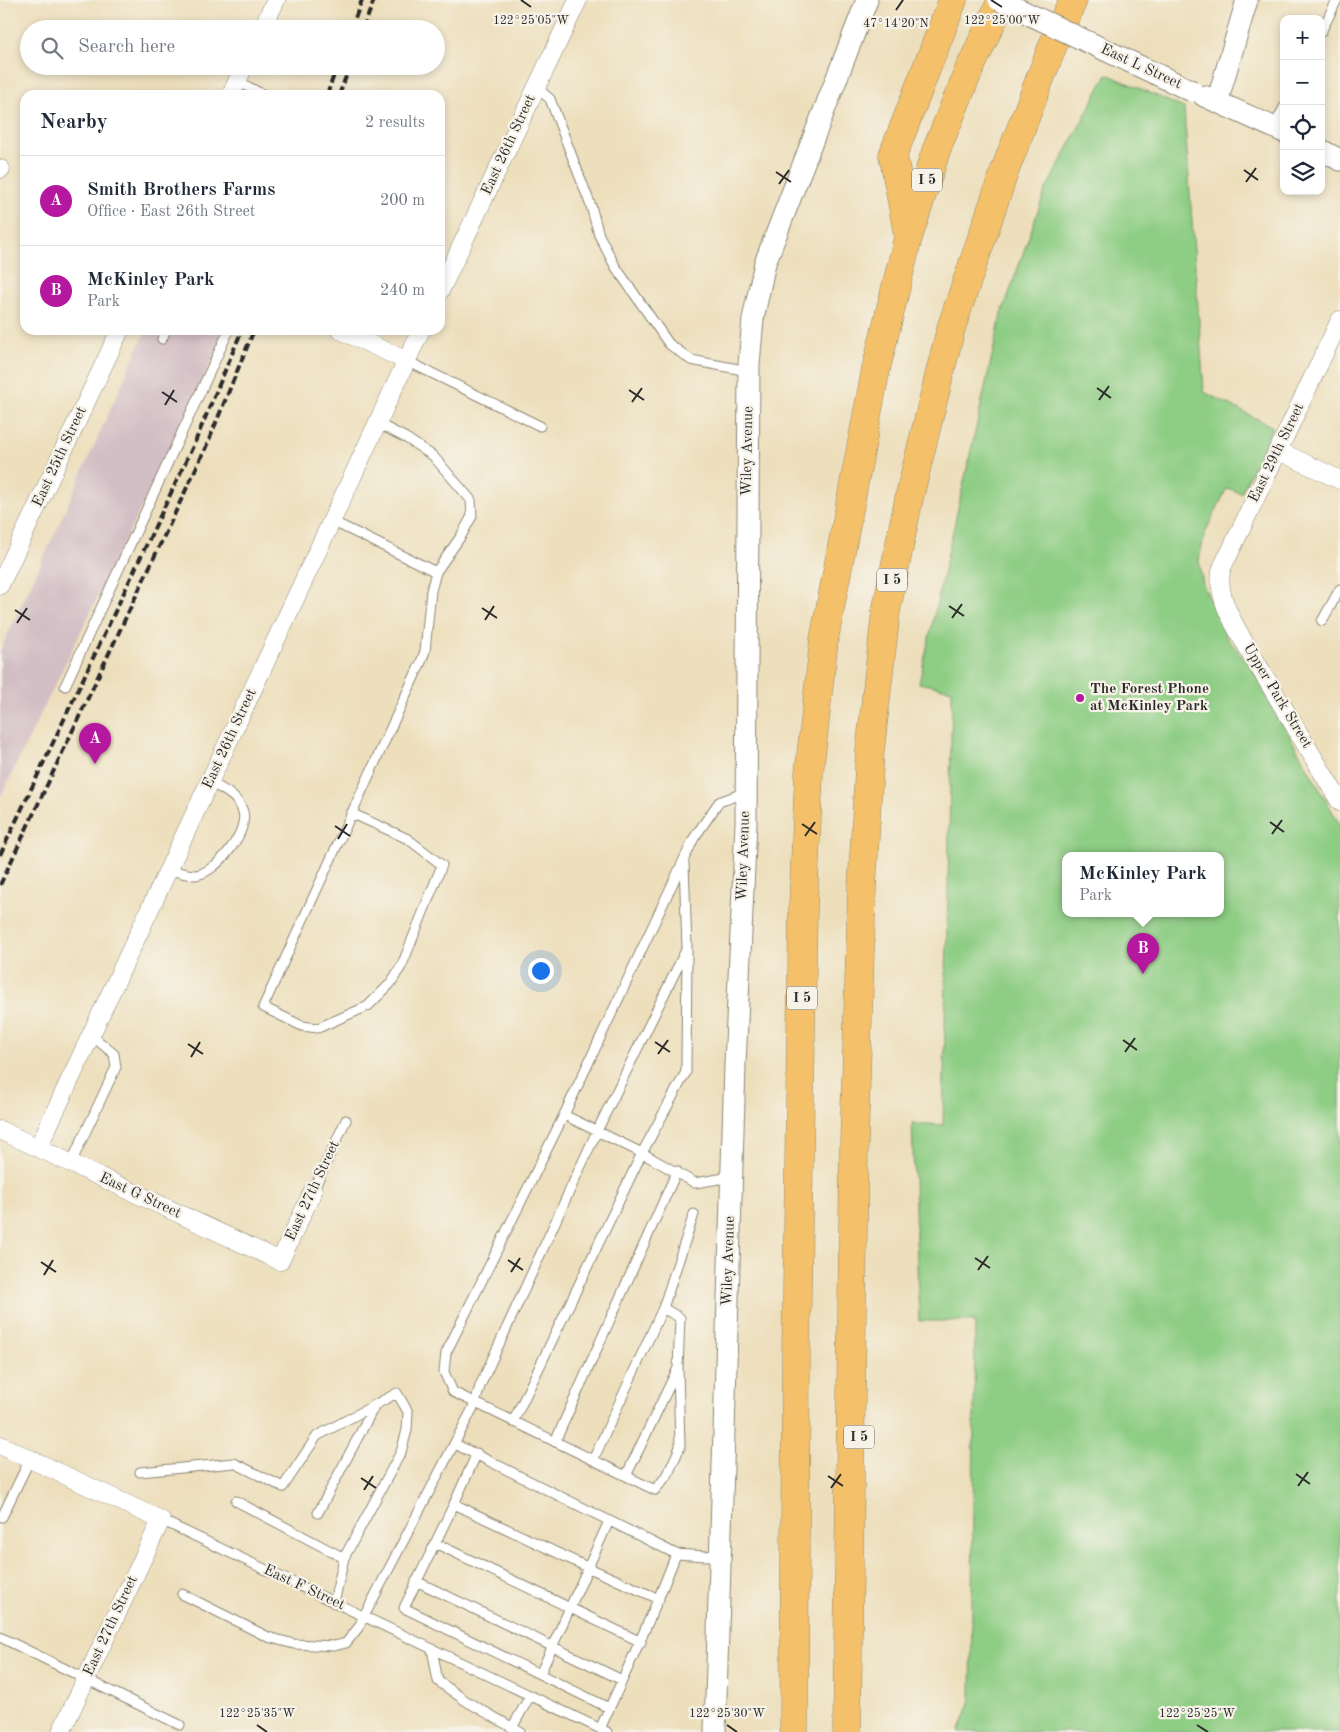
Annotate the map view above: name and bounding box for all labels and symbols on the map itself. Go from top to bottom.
text: 122°25'05"W [493,14,569,27]
text: 122°25'00"W [964,14,1040,27]
text: 47°14'20"N [863,18,929,30]
street label: East L Street [1098,42,1184,92]
street label: East 26th Street [479,93,539,197]
road number: I 5 [912,168,942,192]
street label: East 29th Street [1246,401,1308,505]
street label: East 25th Street [30,405,90,509]
street label: Wiley Avenue [740,406,756,496]
road number: I 5 [877,568,907,592]
street label: Upper Park Street [1240,641,1314,751]
place label: The Forest Phone at McKinley Park [1090,682,1209,714]
street label: East 26th Street [200,687,260,791]
marker: The Forest Phone at McKinley Park [1074,692,1086,704]
pin: A [79,723,111,764]
street label: Wiley Avenue [735,811,753,901]
pin: B [1127,933,1159,974]
your location [528,958,554,984]
road number: I 5 [787,986,817,1010]
street label: East 27th Street [283,1139,343,1243]
street label: East G Street [97,1171,183,1221]
street label: Wiley Avenue [720,1216,738,1306]
road number: I 5 [844,1425,874,1448]
street label: East F Street [261,1563,347,1613]
street label: East 27th Street [81,1574,141,1678]
text: 122°25'35"W [219,1707,295,1720]
text: 122°25'30"W [689,1707,765,1720]
text: 122°25'25"W [1159,1707,1235,1720]

